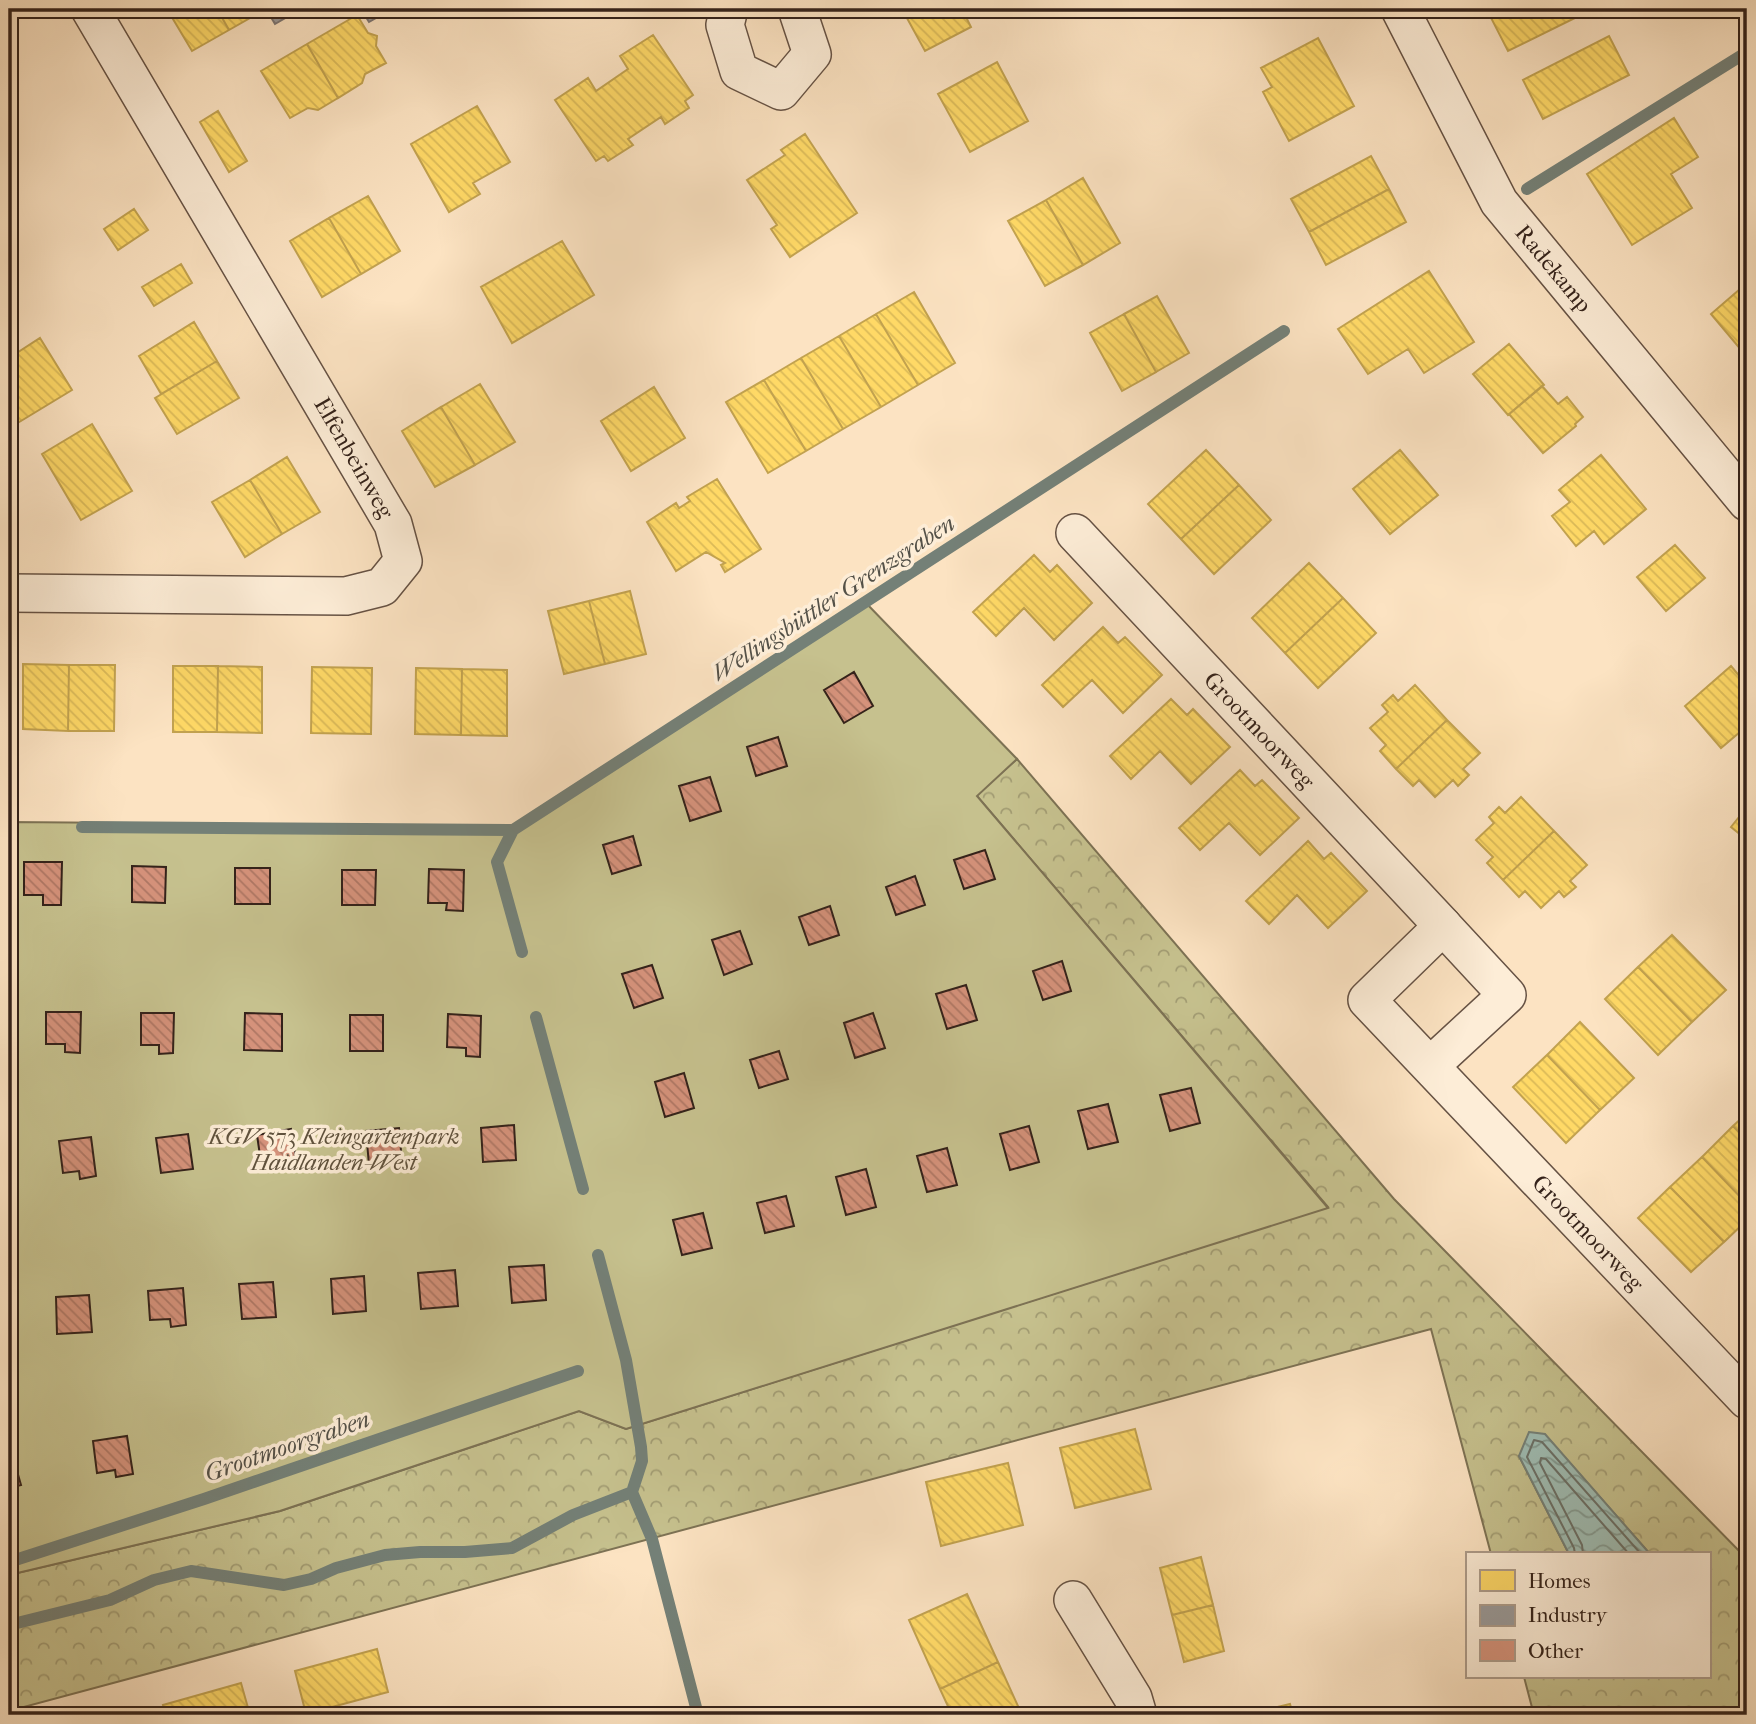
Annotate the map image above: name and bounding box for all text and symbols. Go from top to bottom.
street label: Radekamp [1510,219,1598,318]
street label: Elfenbeinweg [308,392,400,524]
water label: Wellingsbüttler Grenzgraben [706,509,960,687]
street label: Grootmoorweg [1198,666,1321,795]
park label: KGV 573 Kleingartenpark Haidlanden-West [206,1123,460,1176]
street label: Grootmoorweg [1527,1169,1650,1297]
water label: Grootmoorgraben [201,1405,373,1487]
legend [1466,1552,1710,1678]
text: Homes [1528,1569,1591,1593]
text: Industry [1528,1603,1608,1627]
text: Other [1528,1639,1583,1663]

